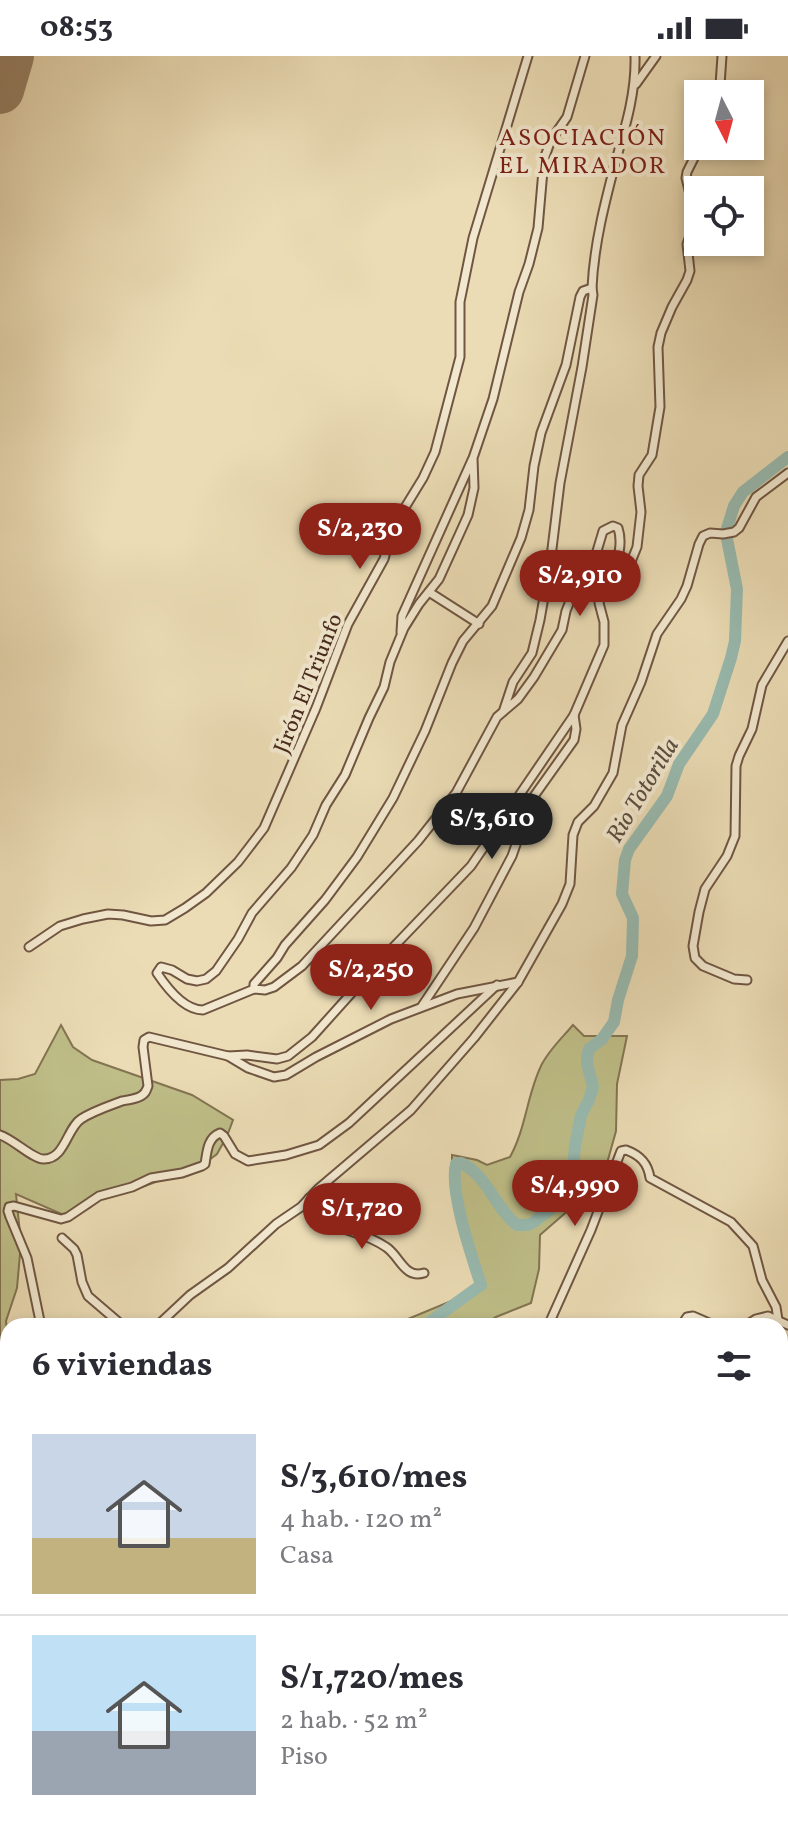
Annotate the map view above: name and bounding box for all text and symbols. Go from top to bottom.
text: 08:53 [40,7,113,49]
north arrow [684,80,764,160]
map controls [684,80,764,256]
district label: ASOCIACIÓN EL MIRADOR [499,122,667,184]
button: locate [684,176,764,256]
pin: S/2,230 [286,503,434,571]
text: S/2,230 [317,511,403,547]
pin: S/2,910 [506,550,654,618]
text: S/2,910 [538,558,622,594]
street label: Jirón El Triunfo [267,609,351,759]
water label: Rio Totorilla [599,732,688,850]
pin: S/3,610 [418,793,566,861]
text: S/3,610 [450,801,534,837]
pin: S/2,250 [297,944,445,1012]
text: S/2,250 [328,952,414,988]
pin: S/4,990 [501,1160,649,1228]
text: S/4,990 [530,1168,620,1204]
pin: S/1,720 [288,1183,436,1251]
text: S/1,720 [321,1191,403,1227]
text: 6 viviendas [32,1343,213,1390]
icon: filters [712,1344,756,1388]
text: S/3,610/mes [280,1455,467,1502]
icon: home [96,1466,192,1562]
text: 4 hab. · 120 m² [280,1502,442,1538]
text: Casa [280,1538,334,1574]
text: S/1,720/mes [280,1656,464,1703]
icon: home [96,1667,192,1763]
text: 2 hab. · 52 m² [280,1703,428,1739]
text: Piso [280,1739,328,1775]

